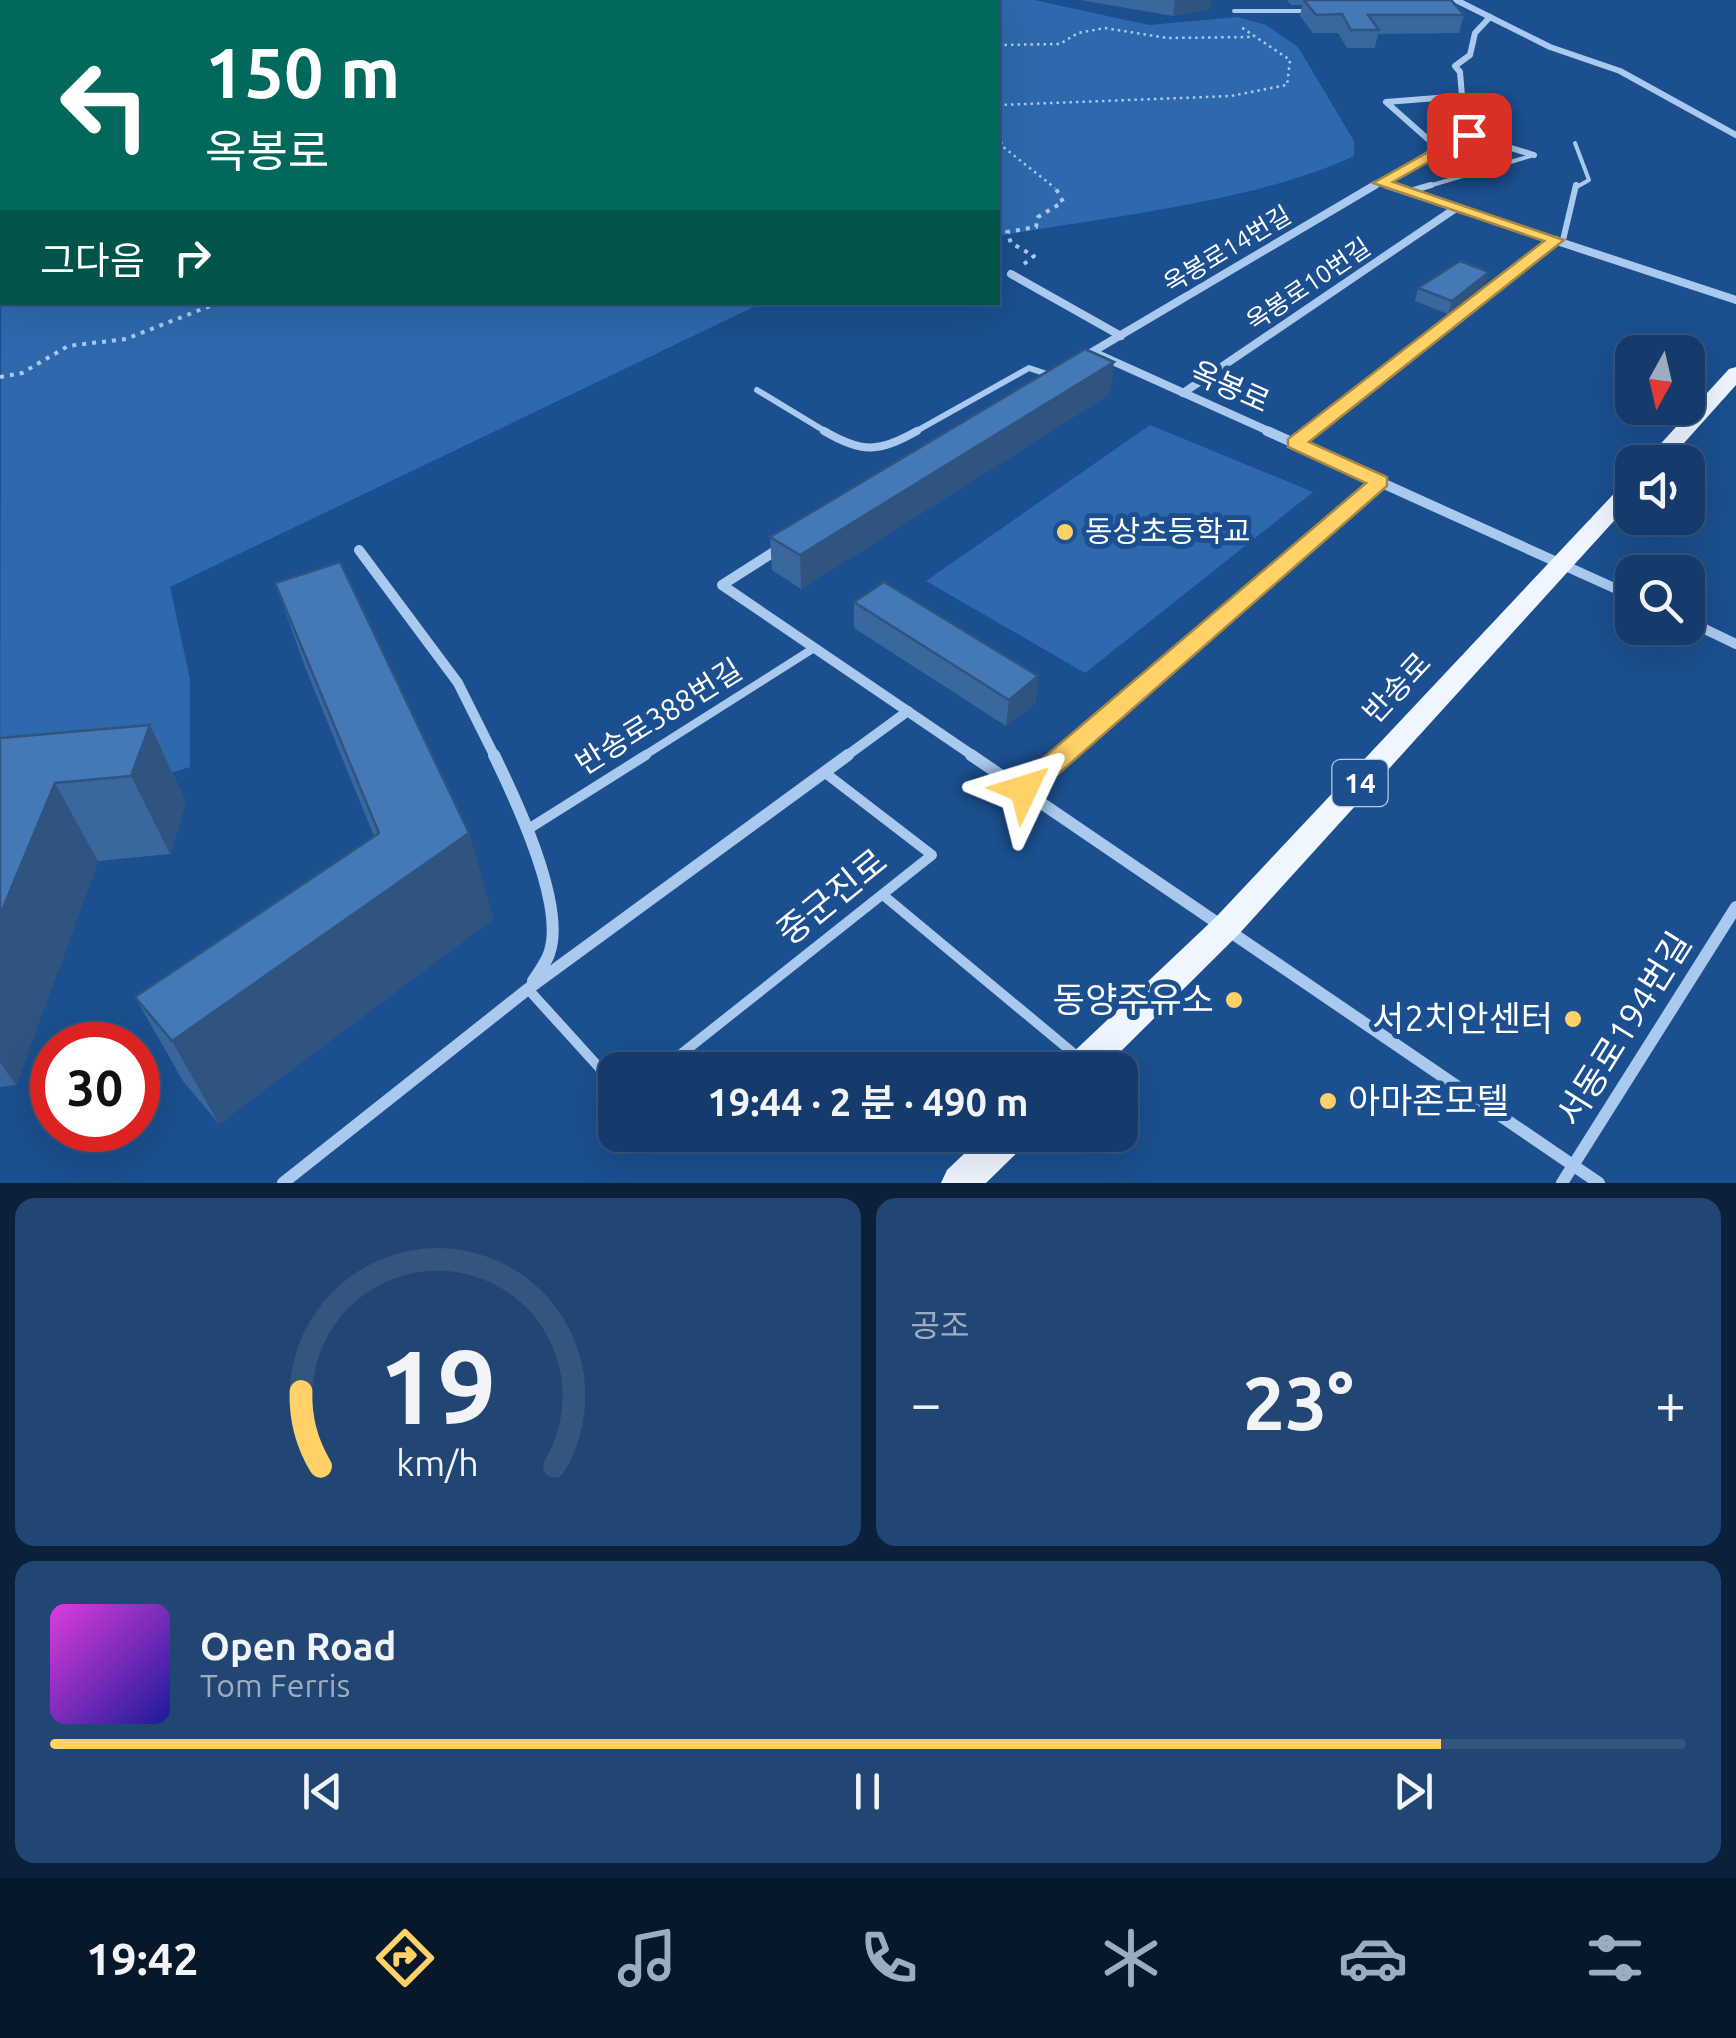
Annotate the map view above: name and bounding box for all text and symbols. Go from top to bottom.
text: 150 m [205,33,400,111]
icon: left [40,40,170,170]
pin [1427,93,1512,178]
icon: arrive [1442,108,1497,163]
text: 옥봉로 [205,125,329,176]
street label: 옥봉로14번길 [1158,200,1296,298]
icon: right [165,230,220,285]
street label: 옥봉로10번길 [1241,232,1375,336]
text: 그다음 [40,239,145,281]
north arrow [1615,335,1705,425]
map controls [1615,335,1705,645]
street label: 옥봉로 [1186,354,1275,418]
button: sound [1615,445,1705,535]
place label: 동상초등학교 [1085,514,1251,548]
marker: 동상초등학교 [1054,521,1076,543]
button: search [1615,555,1705,645]
street label: 반송로 [1356,645,1437,729]
street label: 반송로388번길 [569,652,748,781]
position arrow [972,737,1076,841]
road number: 14 [1332,760,1388,806]
street label: 중군진로 [769,840,894,952]
street label: 서동로194번길 [1548,924,1698,1132]
place label: 동양주유소 [1053,979,1214,1019]
marker: 동양주유소 [1223,989,1245,1011]
place label: 서2치안센터 [1372,998,1553,1038]
marker: 서2치안센터 [1562,1008,1584,1030]
speed limit sign: 30 [30,1022,160,1152]
place label: 아마존모텔 [1348,1080,1509,1120]
text: 19:44 · 2 분 · 490 m [707,1081,1029,1123]
marker: 아마존모텔 [1317,1090,1339,1112]
text: 공조 [911,1307,969,1343]
text: 19 [379,1327,496,1444]
text: 23° [1243,1360,1354,1444]
text: − [911,1372,942,1433]
text: + [1655,1372,1686,1433]
text: km/h [396,1443,479,1483]
text: Open Road [200,1625,396,1667]
text: Tom Ferris [200,1667,350,1703]
icon: previous [295,1764,350,1819]
icon: pause [840,1764,895,1819]
icon: next [1386,1764,1441,1819]
icon: directions [370,1923,440,1993]
icon: music [612,1923,682,1993]
icon: phone [854,1923,924,1993]
icon: climate [1096,1923,1166,1993]
icon: car [1338,1923,1408,1993]
icon: filters [1580,1923,1650,1993]
text: 19:42 [86,1933,199,1984]

